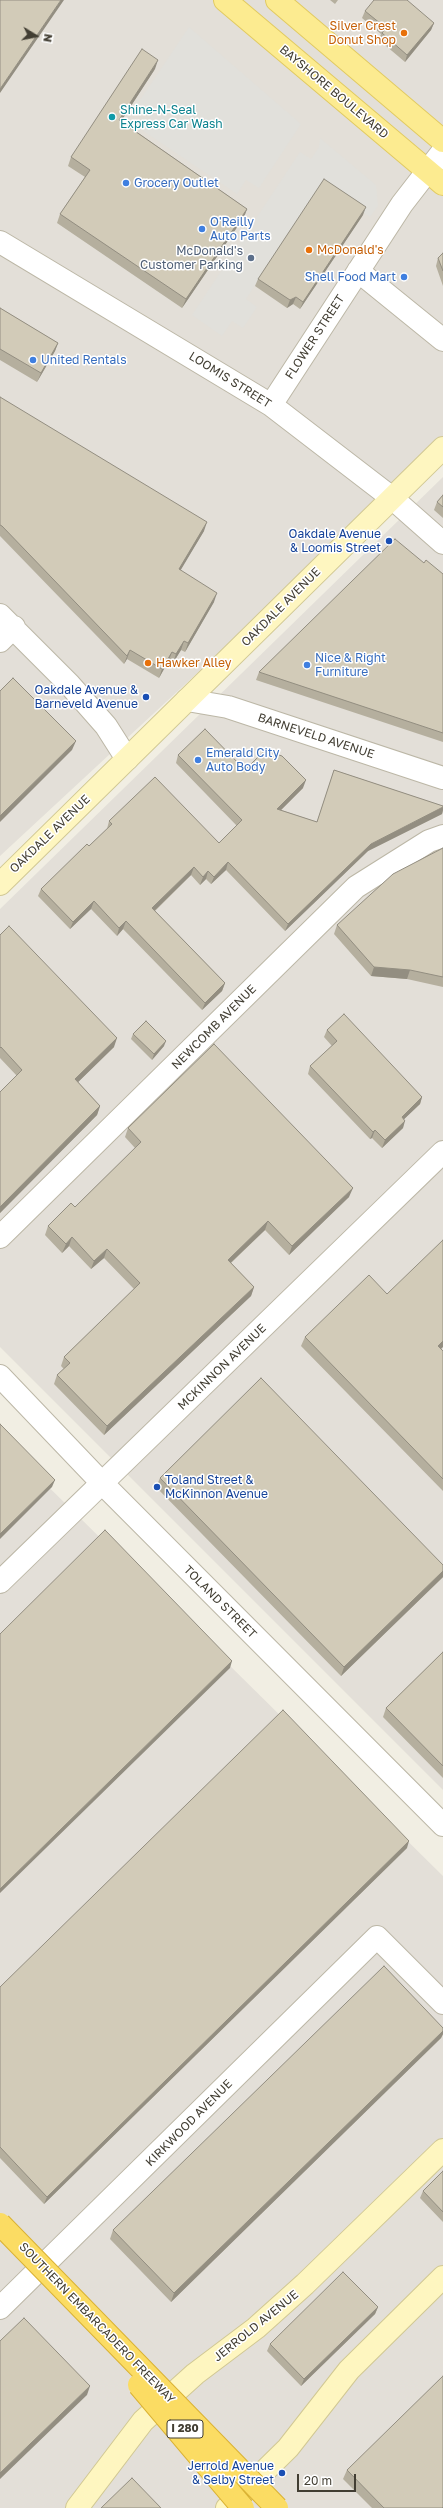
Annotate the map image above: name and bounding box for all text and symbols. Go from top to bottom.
north arrow [16,16,56,56]
place label: Silver Crest Donut Shop [328,19,396,47]
marker: Silver Crest Donut Shop [399,28,409,38]
text: N [41,33,55,43]
street label: BAYSHORE BOULEVARD [277,42,391,142]
place label: Shine-N-Seal Express Car Wash [120,103,223,131]
marker: Shine-N-Seal Express Car Wash [107,112,117,122]
place label: Grocery Outlet [134,176,219,190]
marker: Grocery Outlet [121,178,131,188]
place label: O'Reilly Auto Parts [210,215,271,243]
marker: O'Reilly Auto Parts [197,224,207,234]
place label: McDonald's [317,243,384,257]
place label: McDonald's Customer Parking [140,244,243,272]
marker: McDonald's [304,245,314,255]
marker: McDonald's Customer Parking [246,253,256,263]
place label: Shell Food Mart [305,270,396,284]
marker: Shell Food Mart [399,272,409,282]
street label: FLOWER STREET [282,292,348,382]
street label: LOOMIS STREET [186,349,274,411]
place label: United Rentals [41,353,127,367]
marker: United Rentals [28,355,38,365]
place label: Oakdale Avenue & Loomis Street [289,527,381,555]
marker: Oakdale Avenue & Loomis Street [384,536,394,546]
street label: OAKDALE AVENUE [238,564,324,650]
place label: Nice & Right Furniture [315,651,386,679]
place label: Hawker Alley [156,656,231,670]
marker: Hawker Alley [143,658,153,668]
marker: Nice & Right Furniture [302,660,312,670]
place label: Oakdale Avenue & Barneveld Avenue [35,683,138,711]
marker: Oakdale Avenue & Barneveld Avenue [141,692,151,702]
street label: BARNEVELD AVENUE [256,710,376,762]
place label: Emerald City Auto Body [206,746,279,774]
marker: Emerald City Auto Body [193,755,203,765]
street label: OAKDALE AVENUE [7,792,93,876]
street label: NEWCOMB AVENUE [169,982,259,1072]
street label: MCKINNON AVENUE [175,1321,269,1413]
place label: Toland Street & McKinnon Avenue [165,1473,268,1501]
marker: Toland Street & McKinnon Avenue [152,1482,162,1492]
street label: TOLAND STREET [181,1563,259,1641]
street label: KIRKWOOD AVENUE [143,2077,235,2169]
street label: SOUTHERN EMBARCADERO FREEWAY [16,2240,178,2406]
street label: JERROLD AVENUE [211,2287,301,2365]
road number: I 280 [167,2420,203,2438]
place label: Jerrold Avenue & Selby Street [187,2459,274,2487]
scale bar [299,2466,358,2492]
marker: Jerrold Avenue & Selby Street [277,2468,287,2478]
text: 20 m [304,2473,332,2488]

